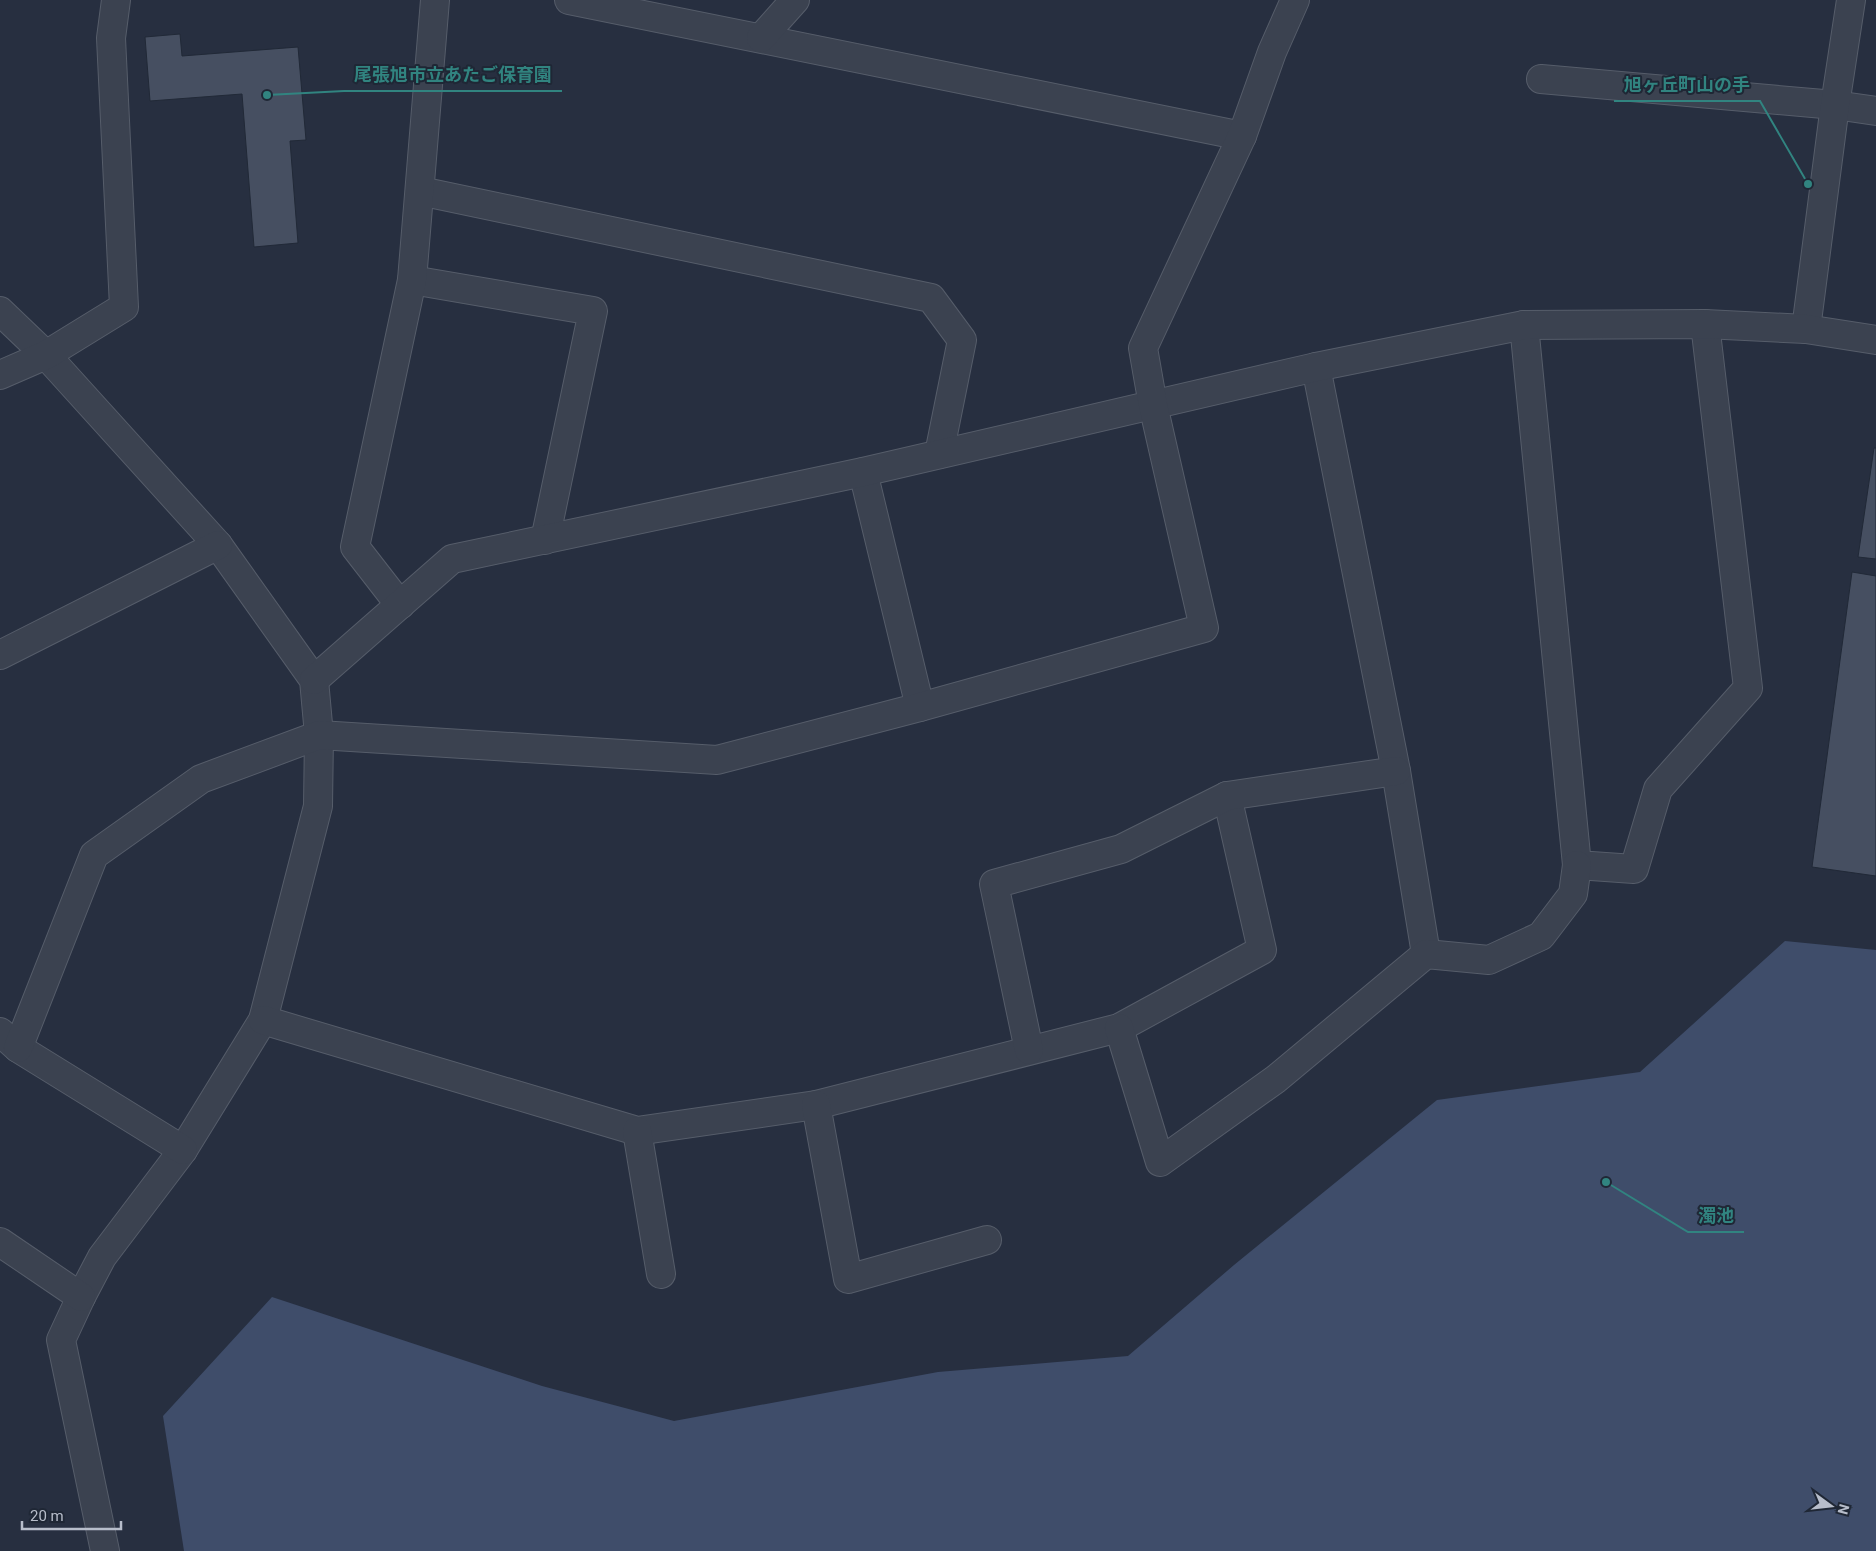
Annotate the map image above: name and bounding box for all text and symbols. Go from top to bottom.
callout: 尾張旭市立あたご保育園 [344,58,562,91]
text: 尾張旭市立あたご保育園 [354,64,552,85]
callout: 旭ヶ丘町山の手 [1614,68,1760,101]
text: 旭ヶ丘町山の手 [1624,74,1750,95]
callout: 濁池 [1688,1199,1744,1232]
text: 濁池 [1698,1205,1734,1226]
north arrow [1806,1481,1856,1531]
scale bar [22,1498,121,1530]
text: N [1835,1503,1853,1516]
text: 20 m [30,1507,64,1525]

